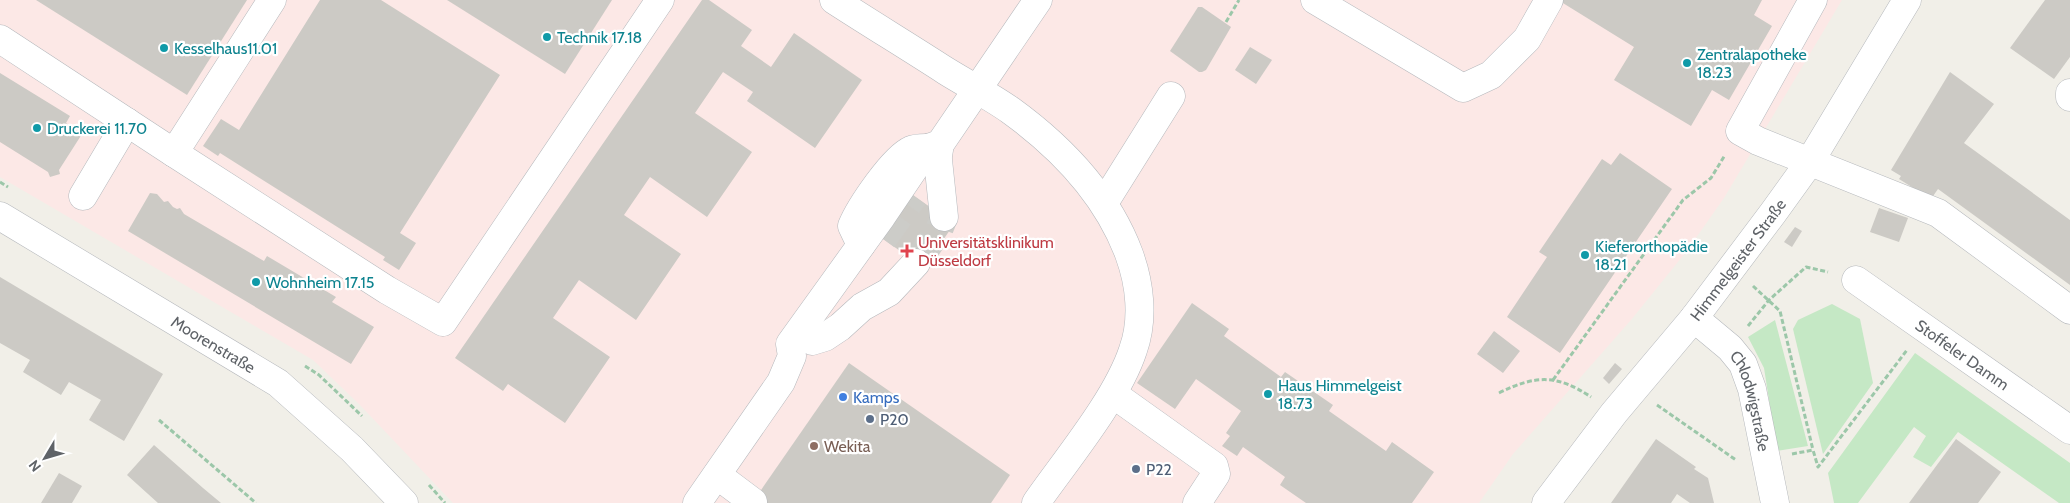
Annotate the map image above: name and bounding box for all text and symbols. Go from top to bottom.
place label: Technik 17.18 [557,28,642,47]
marker: Technik 17.18 [541,31,553,43]
place label: Kesselhaus11.01 [174,39,277,58]
marker: Kesselhaus11.01 [158,42,170,54]
place label: Zentralapotheke 18.23 [1697,45,1807,82]
marker: Zentralapotheke 18.23 [1681,57,1693,69]
place label: Druckerei 11.70 [47,119,147,138]
marker: Druckerei 11.70 [31,122,43,134]
street label: Himmelgeister Straße [1686,195,1790,324]
place label: Universitätsklinikum Düsseldorf [918,233,1054,270]
place label: Kieferorthopädie 18.21 [1595,237,1708,274]
marker: Universitätsklinikum Düsseldorf [900,244,914,258]
marker: Kieferorthopädie 18.21 [1579,249,1591,261]
place label: Wohnheim 17.15 [266,273,374,292]
marker: Wohnheim 17.15 [250,276,262,288]
street label: Moorenstraße [168,312,259,377]
street label: Stoffeler Damm [1912,315,2013,394]
street label: Chlodwigstraße [1726,346,1774,453]
place label: Haus Himmelgeist 18.73 [1278,376,1402,413]
place label: Kamps [853,388,900,407]
marker: Haus Himmelgeist 18.73 [1262,388,1274,400]
marker: Kamps [837,391,849,403]
place label: P20 [880,410,909,429]
marker: P20 [864,413,876,425]
north arrow [20,433,70,483]
place label: Wekita [824,437,871,456]
marker: Wekita [808,440,820,452]
text: N [25,457,45,475]
place label: P22 [1146,460,1172,479]
marker: P22 [1130,463,1142,475]

